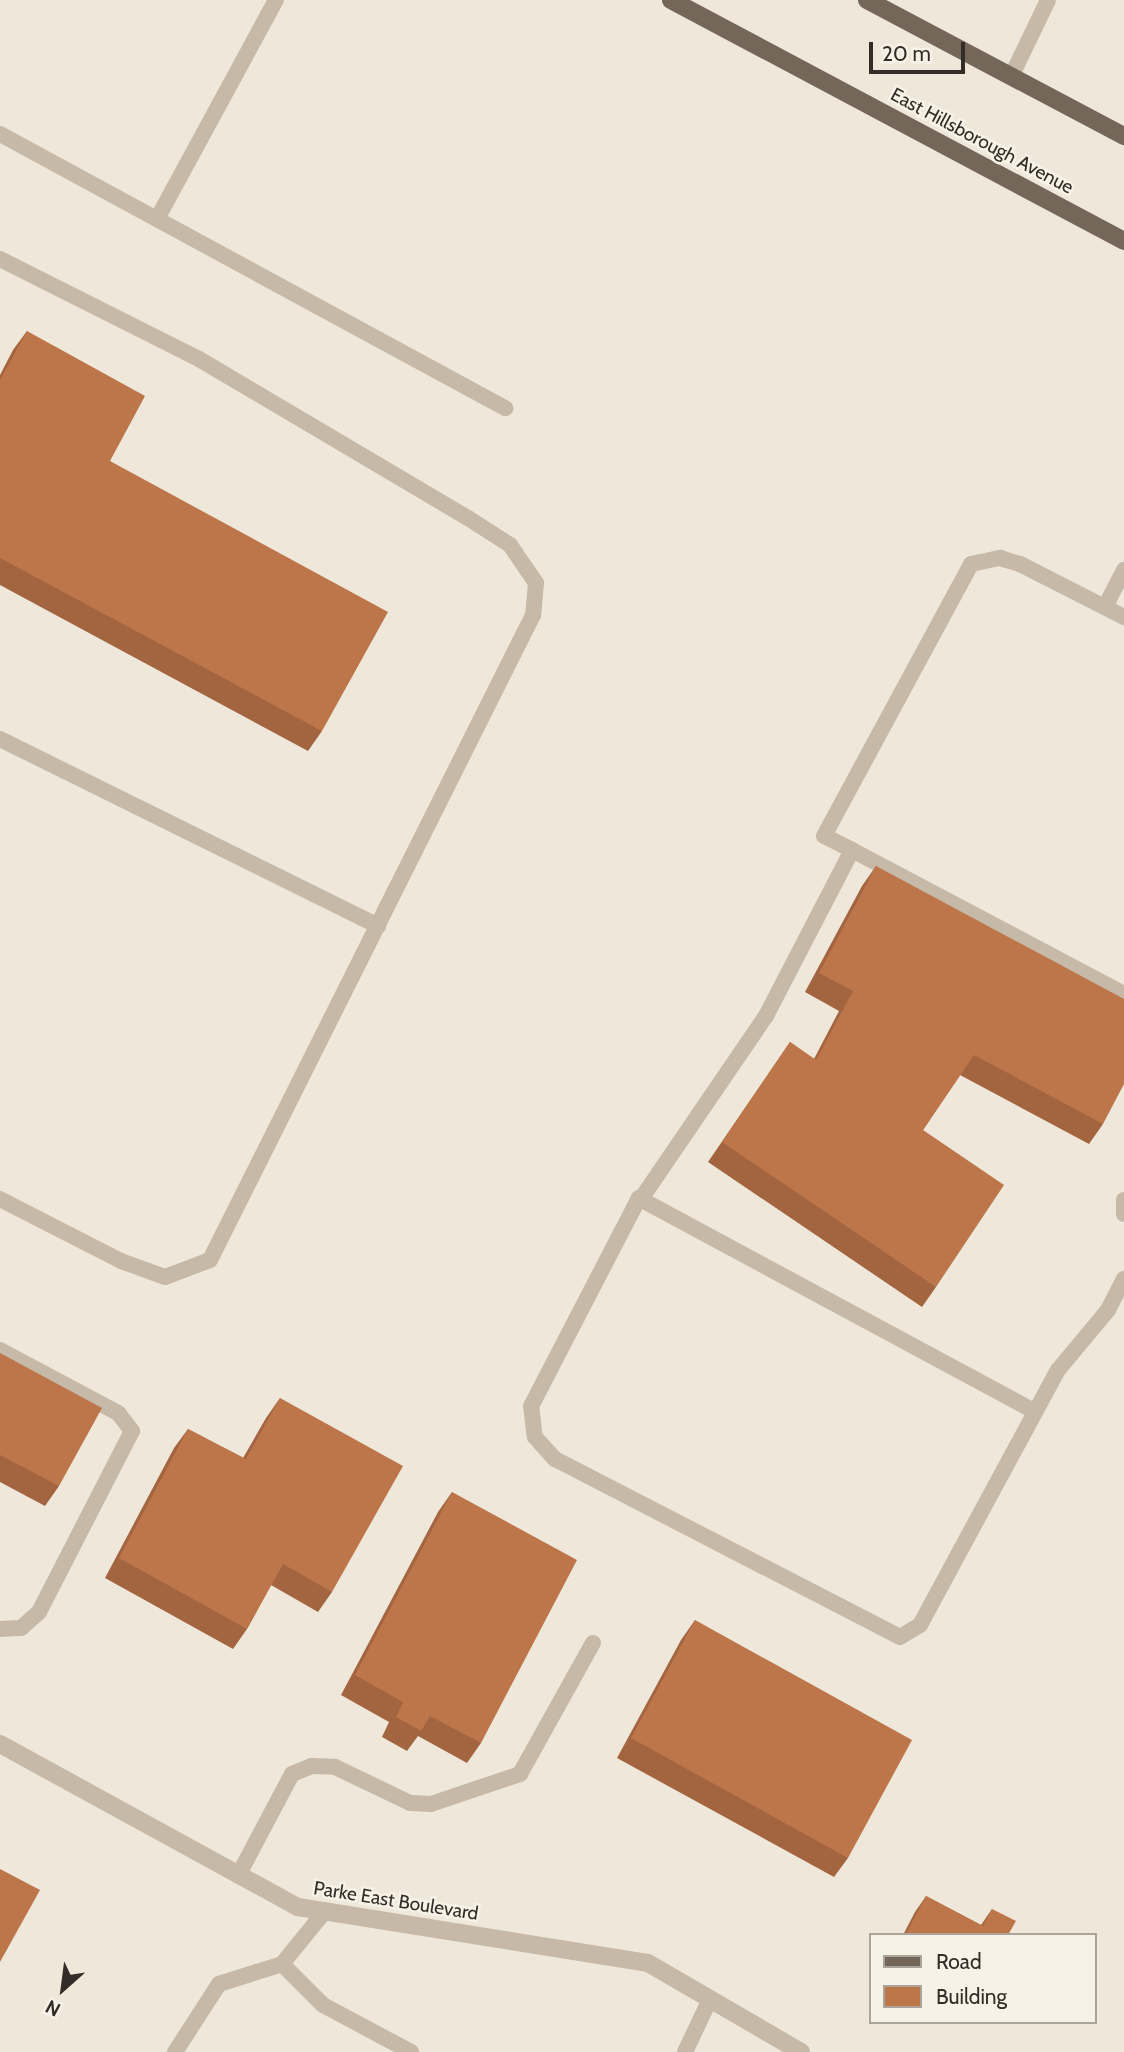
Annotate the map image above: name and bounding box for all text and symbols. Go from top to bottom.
scale bar [872,28,968,72]
text: 20 m [882,41,931,66]
street label: East Hillsborough Avenue [887,83,1077,199]
street label: Parke East Boulevard [312,1877,480,1925]
legend [869,1933,1096,2024]
text: Road [936,1949,982,1974]
north arrow [28,1954,98,2024]
text: Building [936,1984,1007,2009]
text: N [42,1995,64,2021]

